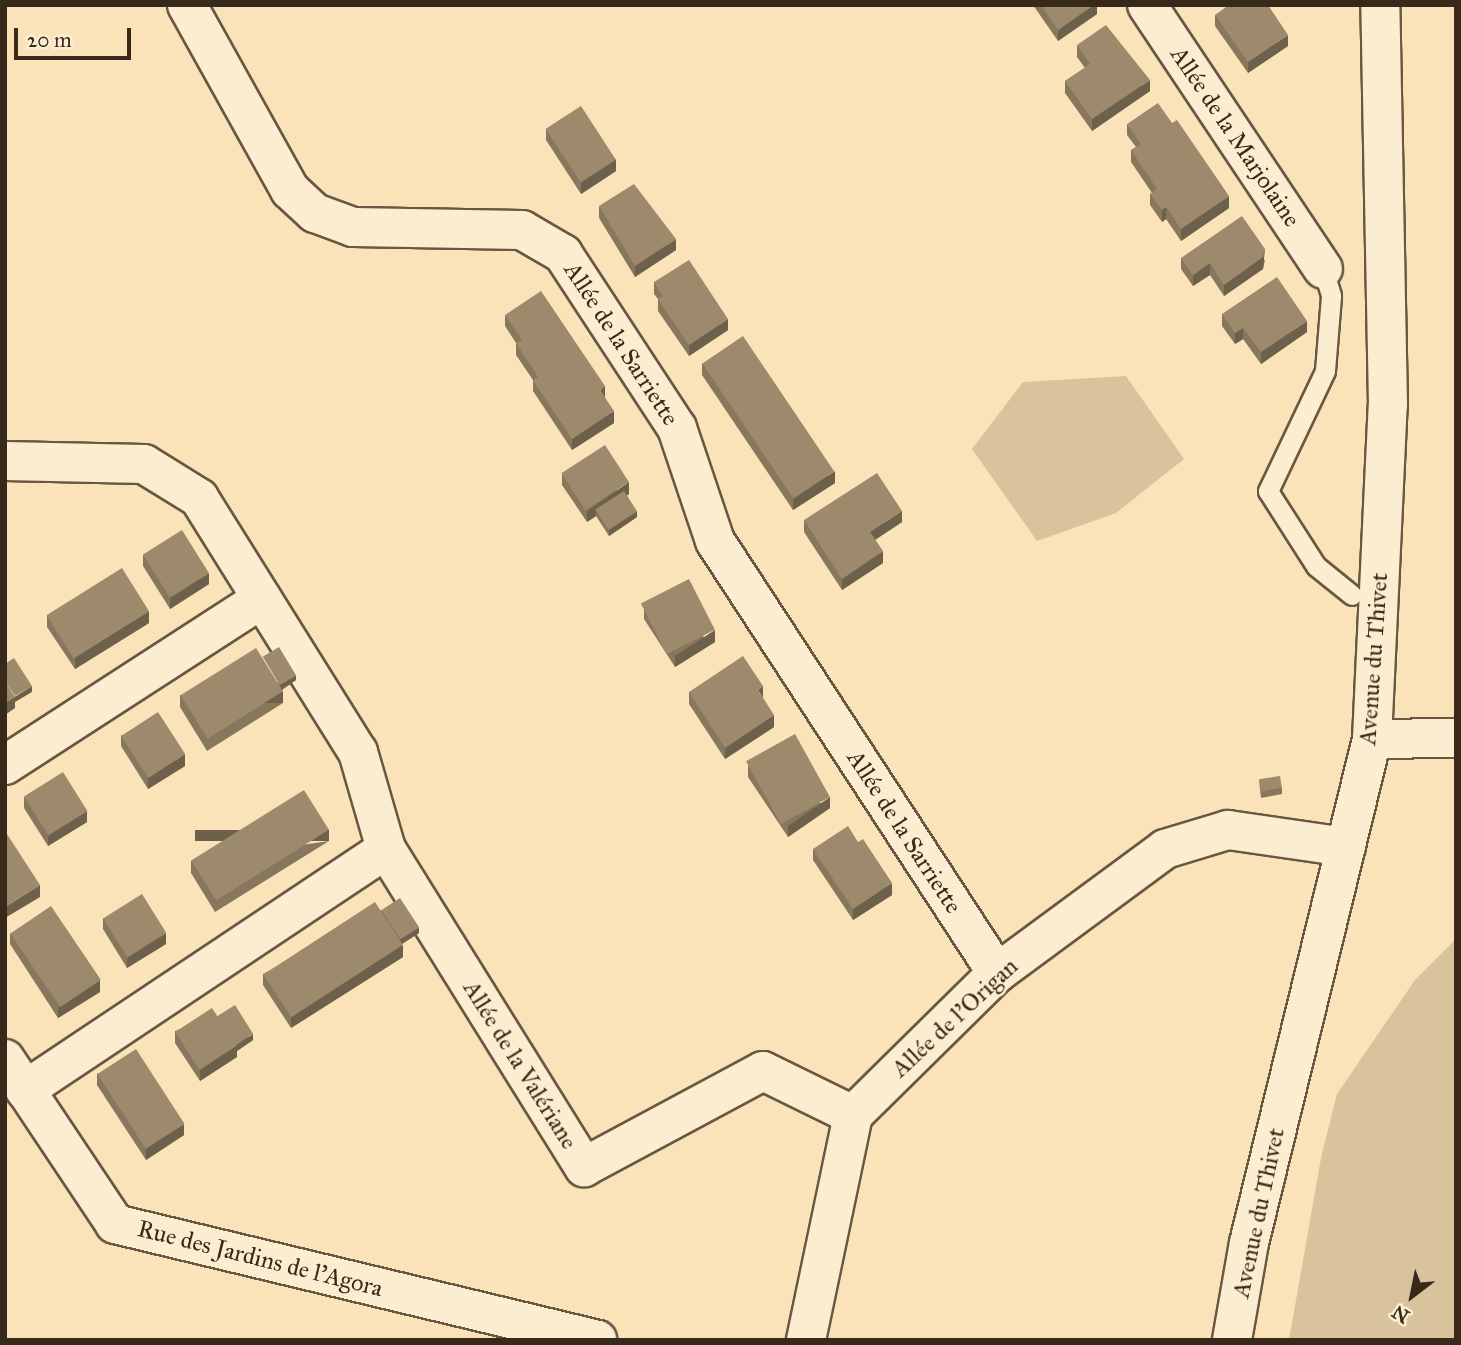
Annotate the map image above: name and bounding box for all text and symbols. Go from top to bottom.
scale bar [18,14,135,58]
text: 20 m [27,27,72,53]
street label: Allée de la Marjolaine [1164,41,1306,233]
street label: Allée de la Sarriette [558,257,684,431]
street label: Avenue du Thivet [1354,572,1394,746]
street label: Allée de la Sarriette [841,745,967,919]
street label: Allée de l'Origan [886,952,1024,1084]
street label: Allée de la Valériane [457,975,583,1155]
street label: Avenue du Thivet [1227,1125,1291,1301]
street label: Rue des Jardins de l'Agora [134,1215,386,1303]
north arrow [1377,1261,1447,1331]
text: N [1388,1300,1414,1328]

